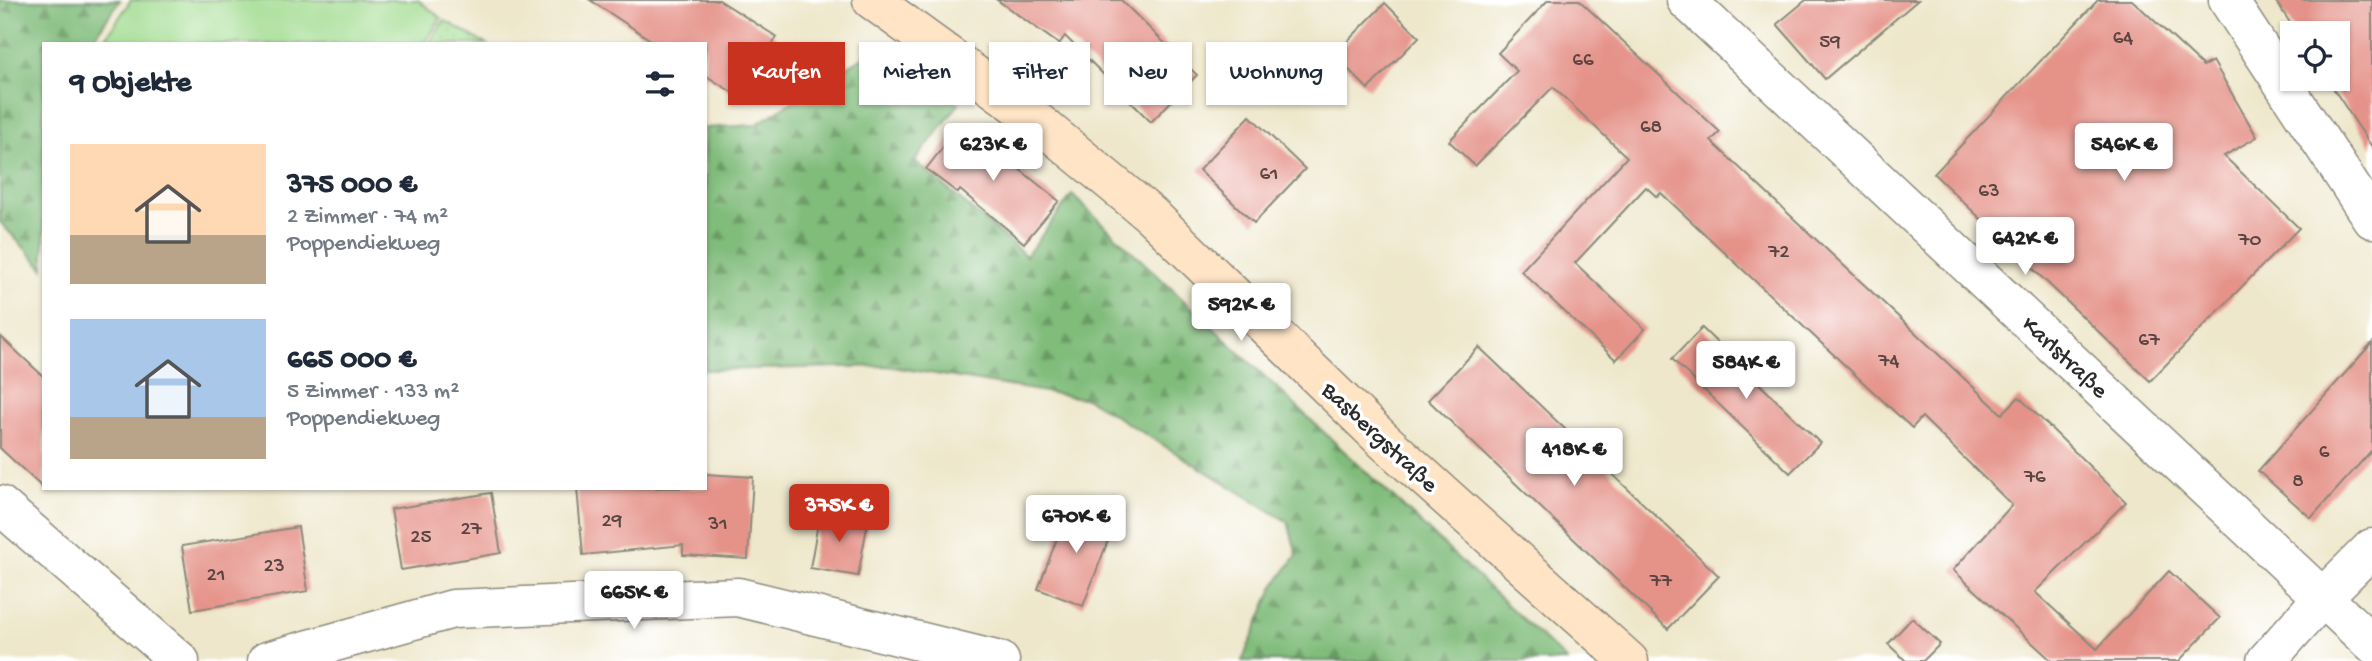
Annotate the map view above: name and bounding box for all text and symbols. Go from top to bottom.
map controls [2280,21,2350,91]
button: locate [2280,21,2350,91]
house number: 64 [2113,27,2133,52]
house number: 59 [1819,31,1841,56]
chip: Kaufen [728,42,845,105]
chip: Mieten [859,42,975,105]
chip: Filter [989,42,1090,105]
chip: Neu [1104,42,1192,105]
chip: Wohnung [1206,42,1347,105]
house number: 66 [1572,49,1594,74]
icon: filters [641,65,679,103]
text: 9 Objekte [70,67,191,102]
house number: 68 [1640,116,1662,141]
pin: 623K € [936,124,1050,183]
pin: 546K € [2067,124,2181,183]
text: 623K € [960,132,1026,159]
text: 546K € [2091,132,2157,159]
house number: 61 [1259,163,1279,188]
text: 375 000 € [287,169,417,204]
icon: home [126,172,210,256]
house number: 63 [1978,180,2000,205]
text: 2 Zimmer · 74 m² [287,204,448,231]
pin: 642K € [1968,218,2082,277]
text: 642K € [1992,226,2058,253]
house number: 70 [2238,229,2261,254]
text: Poppendiekweg [287,231,440,258]
house number: 72 [1767,241,1790,266]
pin: 592K € [1184,284,1298,343]
text: 592K € [1208,292,1274,319]
street label: Karlstraße [2014,311,2113,406]
house number: 67 [2138,329,2161,354]
pin: 584K € [1689,342,1803,401]
text: 665 000 € [287,344,416,379]
icon: home [126,347,210,431]
text: 584K € [1712,350,1780,377]
house number: 74 [1878,350,1899,375]
street label: Basbergstraße [1313,376,1443,500]
text: 5 Zimmer · 133 m² [287,379,459,406]
text: Poppendiekweg [287,406,440,433]
pin: 418K € [1517,428,1631,488]
text: 418K € [1542,437,1606,464]
house number: 6 [2319,441,2330,466]
house number: 76 [2023,466,2046,491]
house number: 8 [2292,470,2304,495]
pin: 375K € [782,484,896,544]
text: 375K € [805,493,873,520]
pin: 670K € [1019,496,1133,555]
text: 670K € [1042,504,1110,531]
house number: 29 [602,510,623,535]
house number: 31 [707,513,728,538]
house number: 27 [460,518,483,543]
house number: 25 [410,526,432,551]
house number: 23 [263,555,285,580]
house number: 21 [207,564,225,589]
house number: 77 [1649,570,1673,595]
pin: 665K € [577,572,691,631]
text: 665K € [600,580,668,607]

